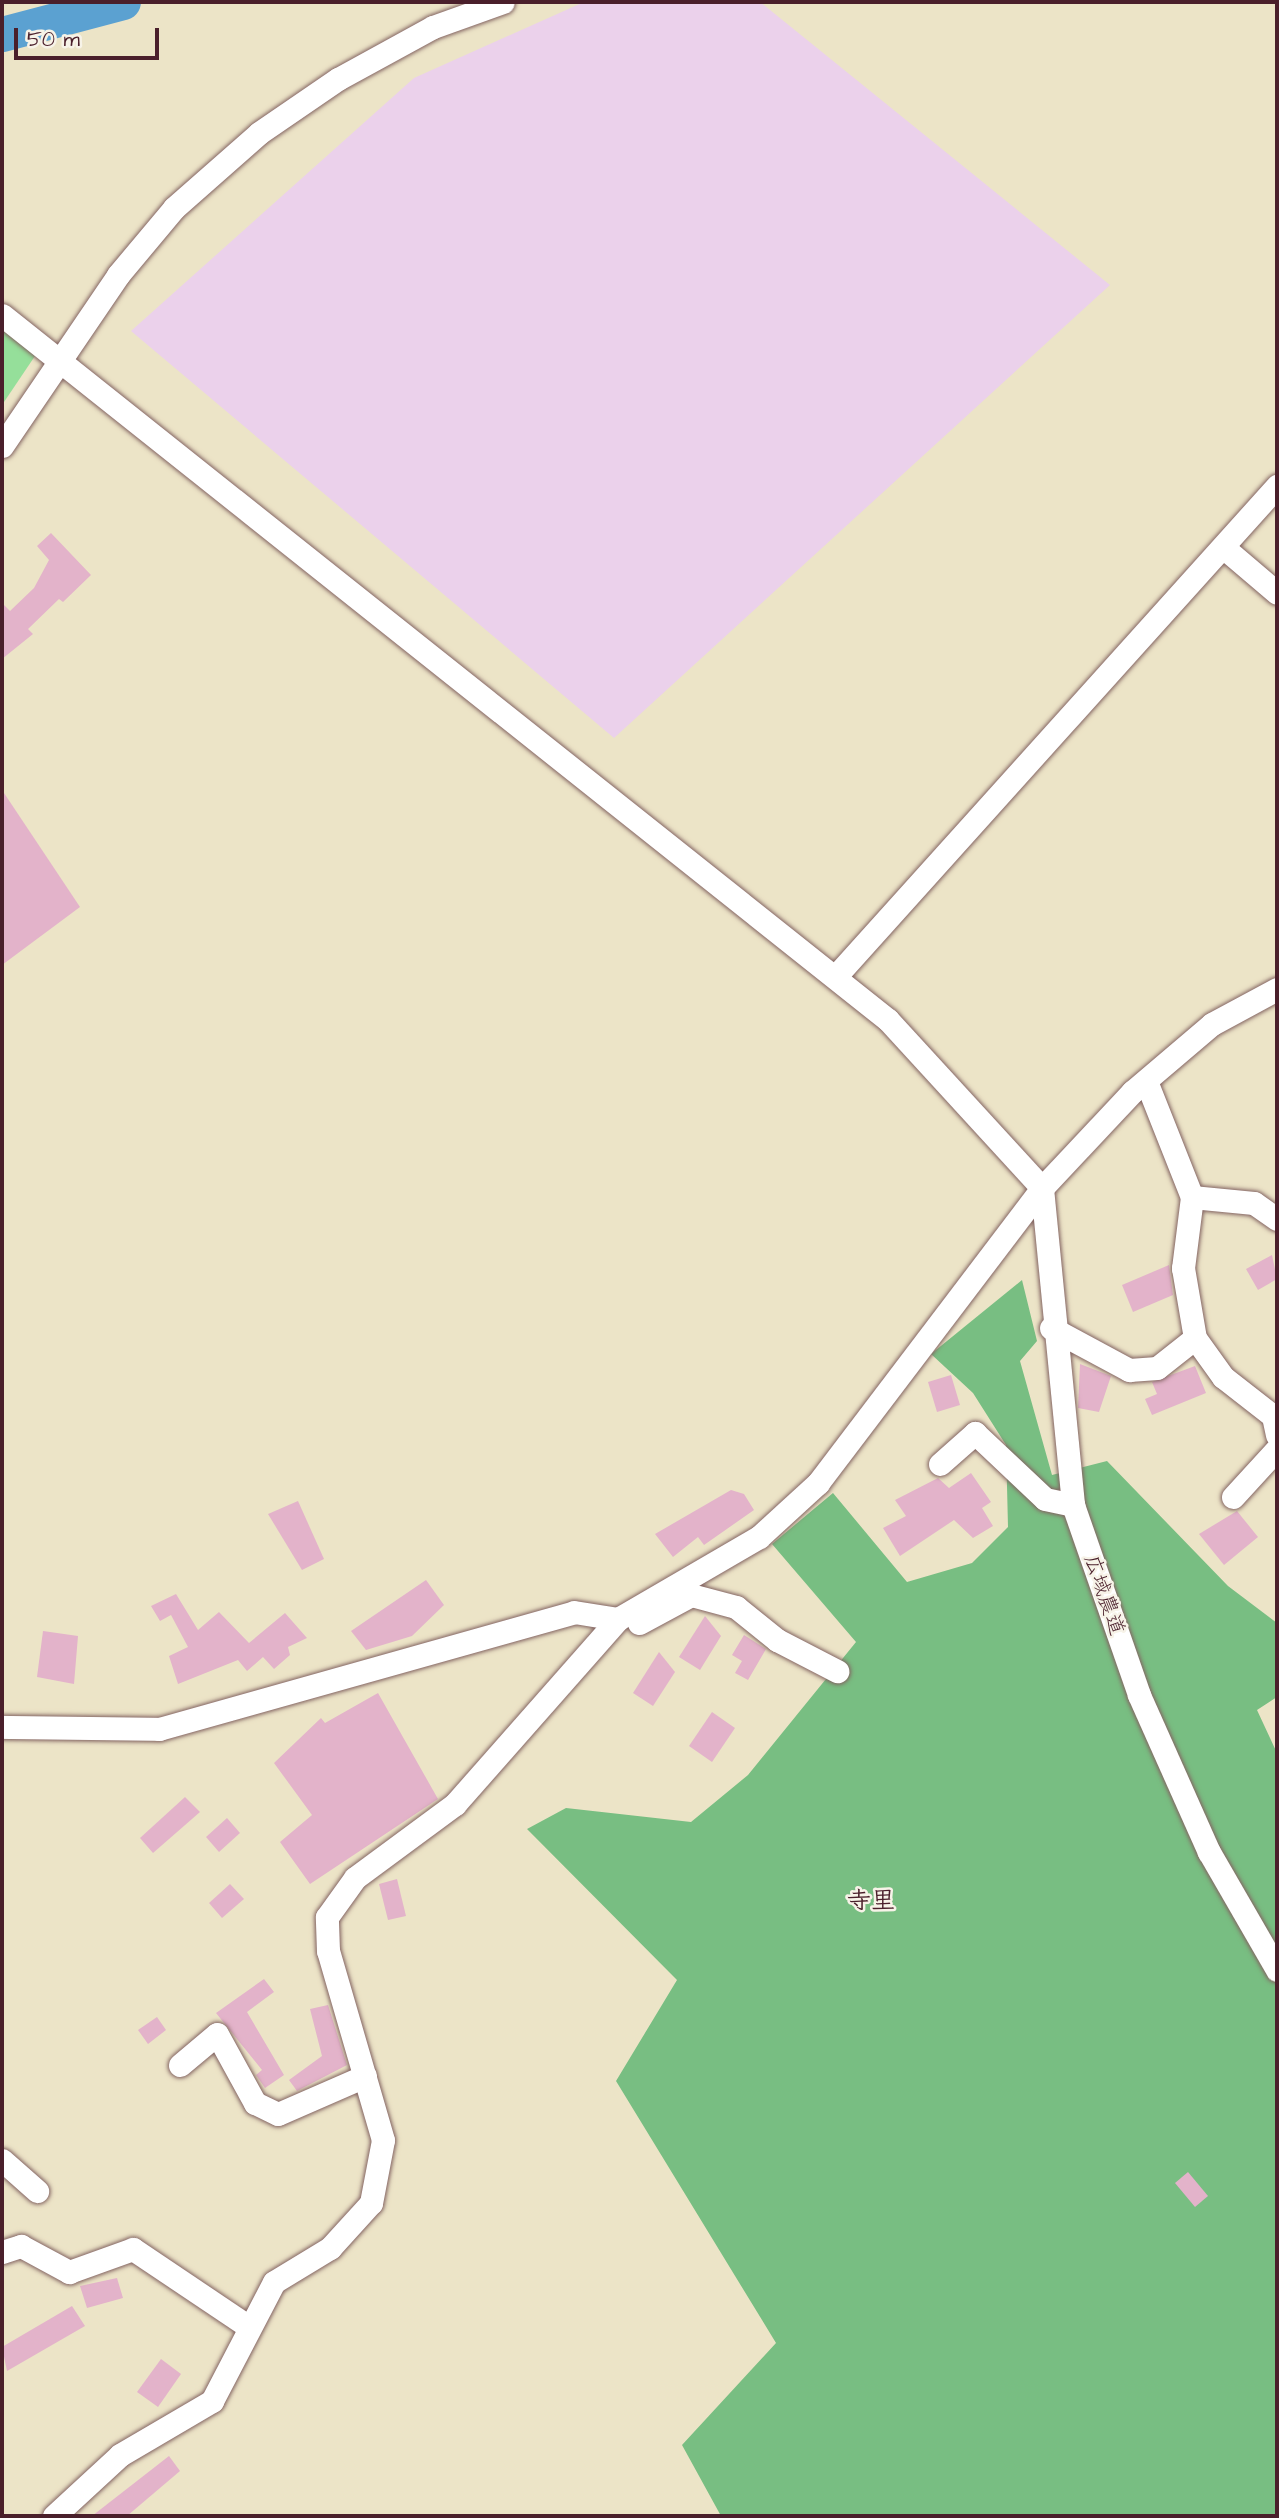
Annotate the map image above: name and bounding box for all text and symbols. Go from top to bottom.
scale bar [18,14,163,58]
text: 50 m [27,25,80,54]
street label: 広域農道 [1078,1551,1130,1639]
district label: 寺里 [847,1888,895,1916]

